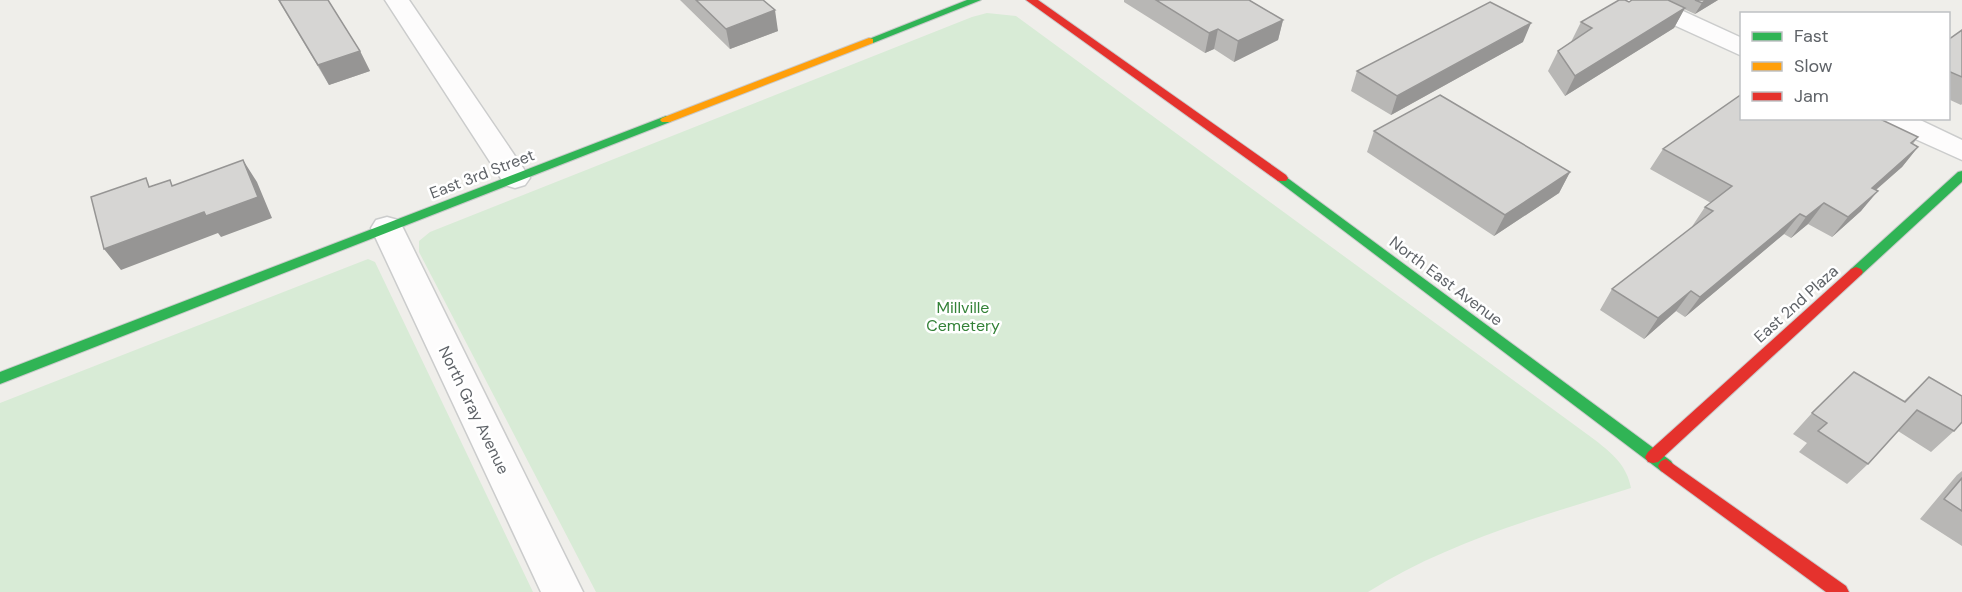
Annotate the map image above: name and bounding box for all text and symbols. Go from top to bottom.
legend [1740,12,1950,120]
text: Fast [1794,24,1829,48]
text: Slow [1794,54,1833,78]
text: Jam [1794,84,1829,108]
street label: East 3rd Street [427,144,537,204]
street label: North East Avenue [1385,232,1507,330]
street label: East 2nd Plaza [1750,261,1842,347]
park label: Millville Cemetery [926,297,1000,336]
street label: North Gray Avenue [434,342,514,478]

